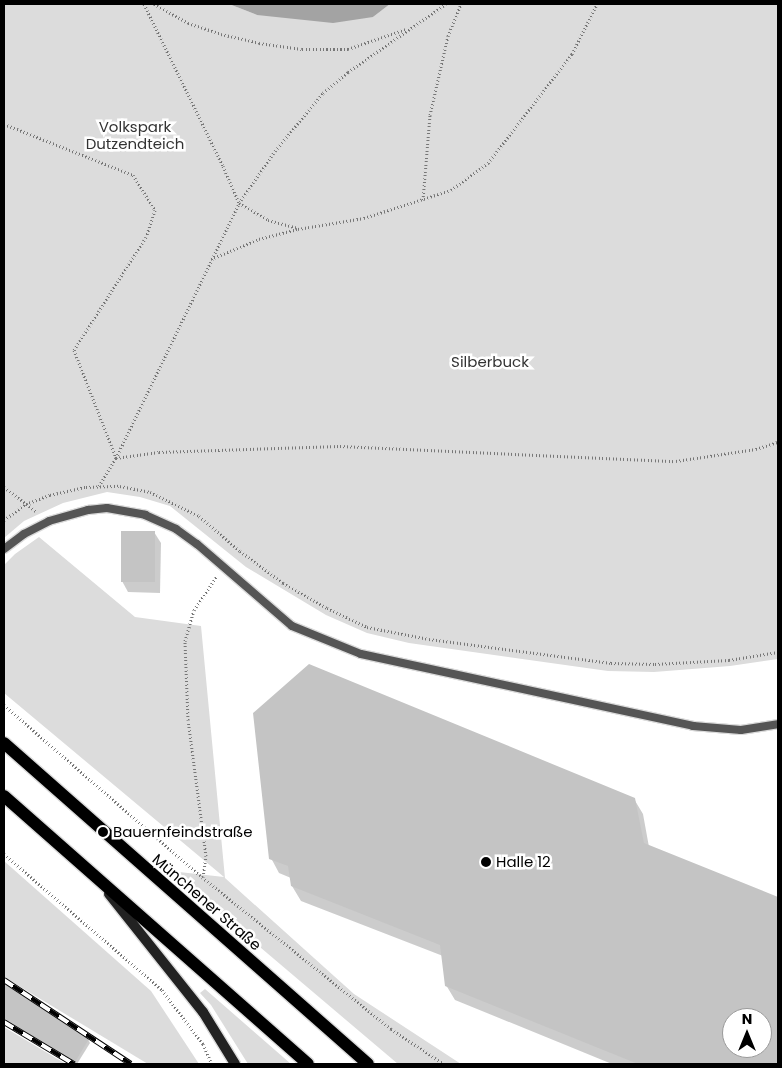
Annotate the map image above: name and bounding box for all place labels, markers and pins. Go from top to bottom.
place label: Bauernfeindstraße [113,823,253,841]
marker: Bauernfeindstraße [97,826,109,838]
place label: Halle 12 [496,853,551,871]
marker: Halle 12 [480,856,492,868]

